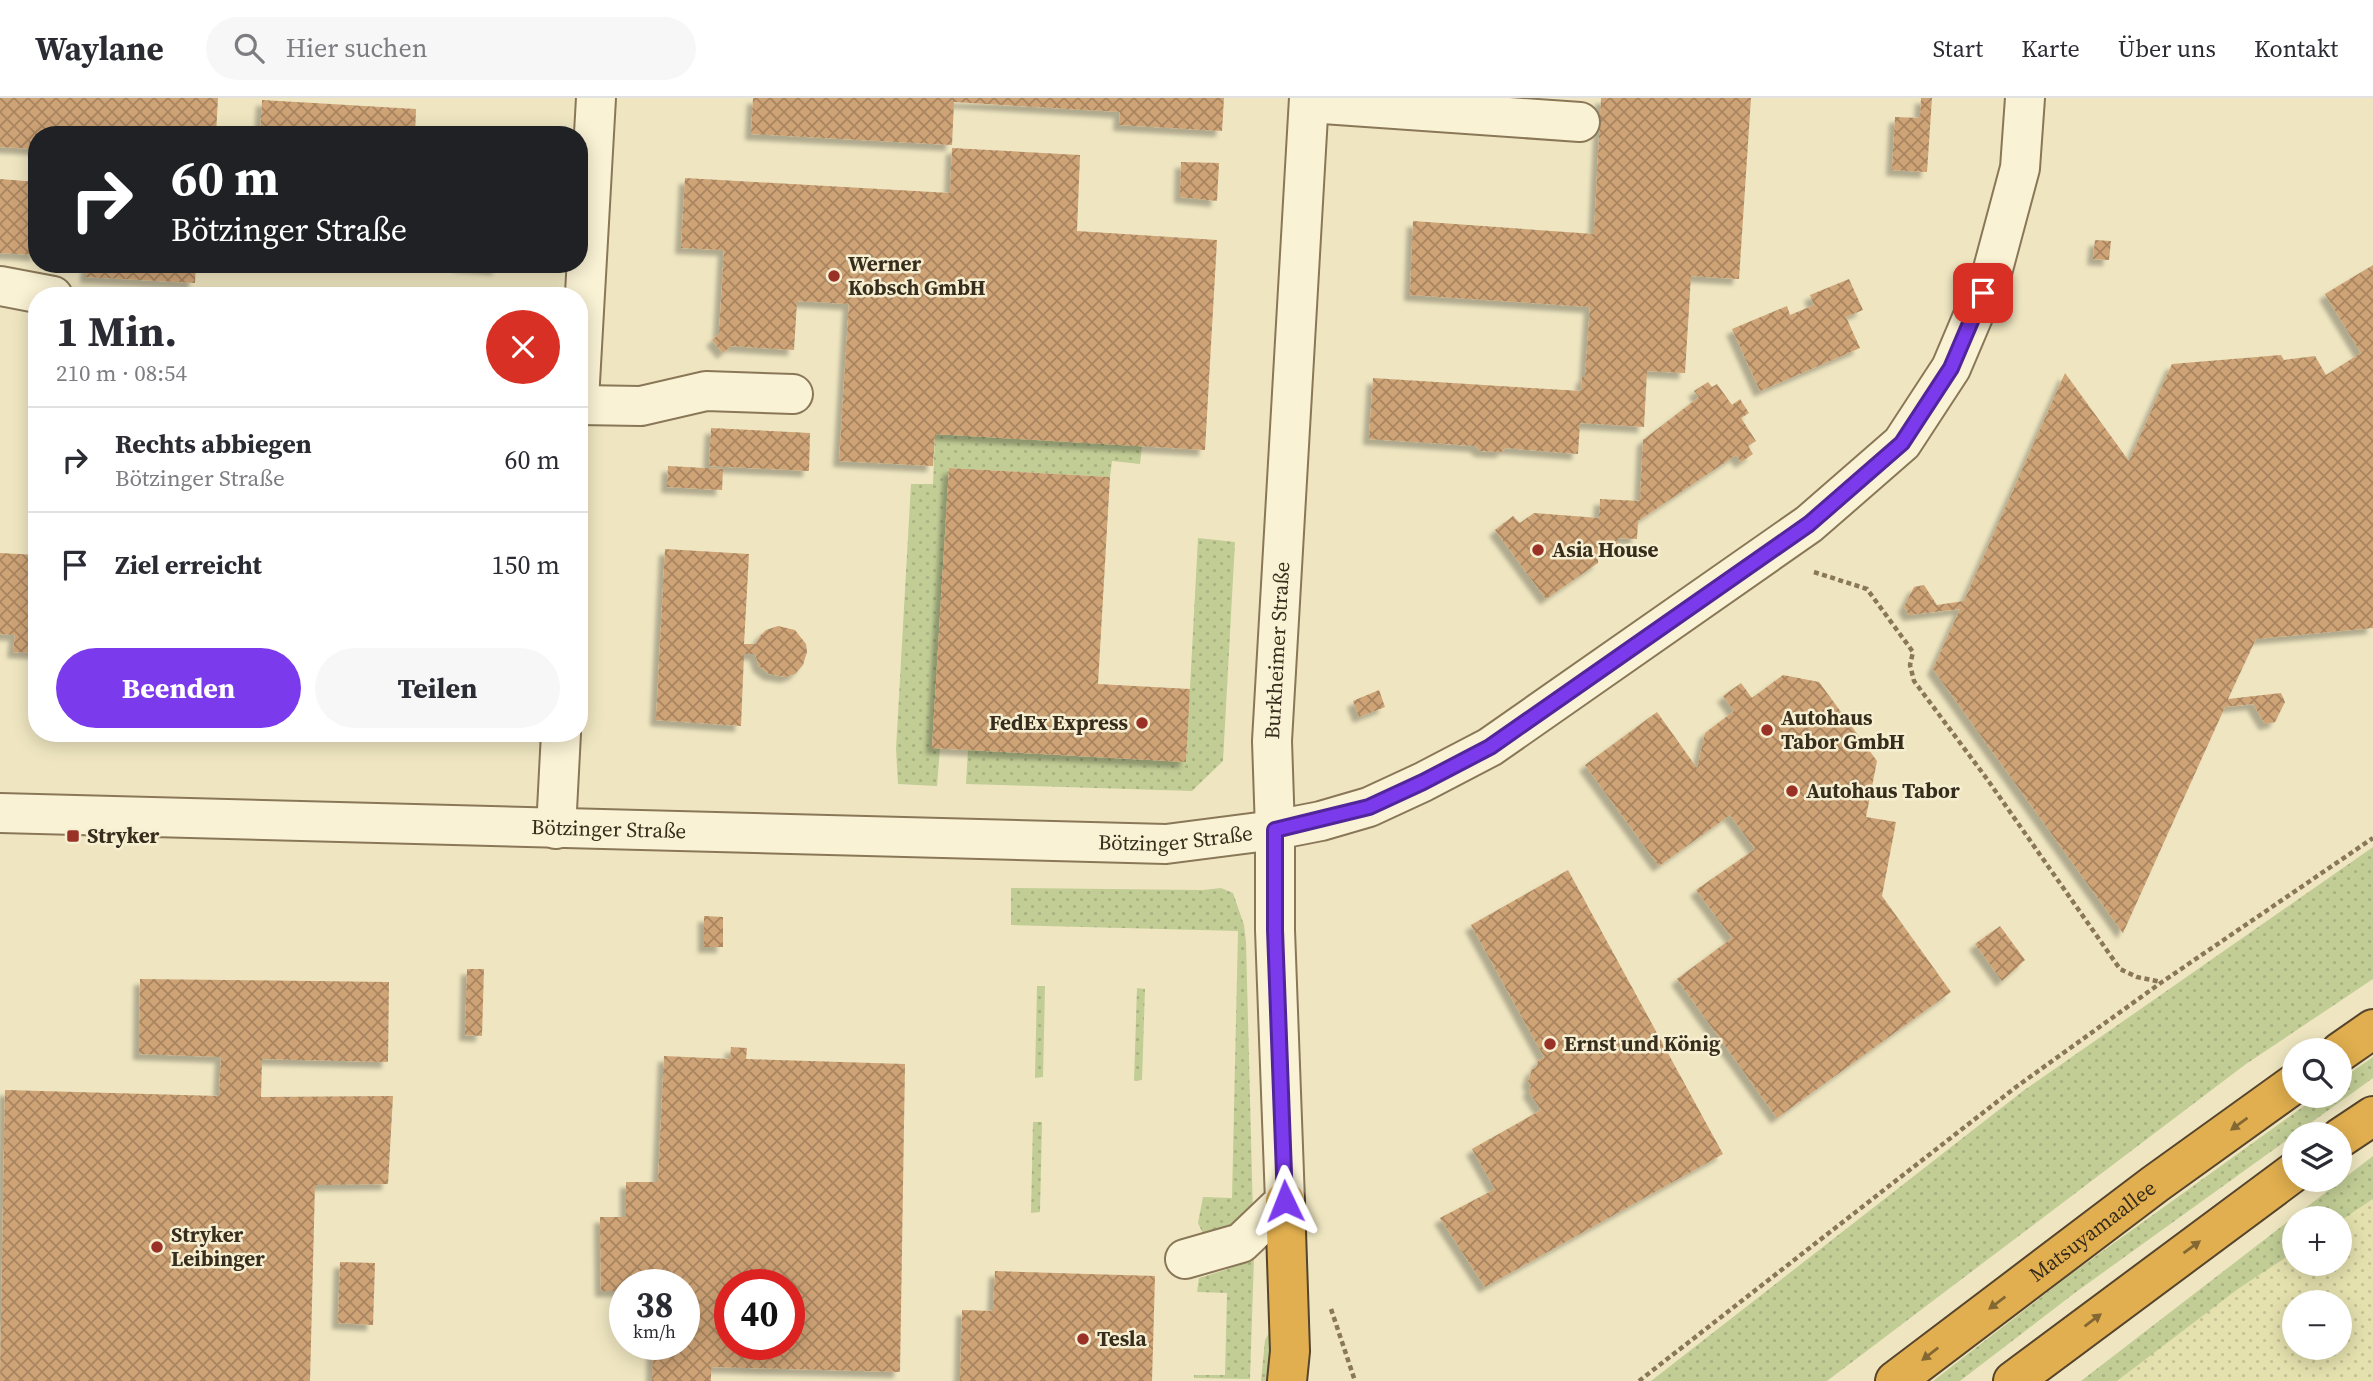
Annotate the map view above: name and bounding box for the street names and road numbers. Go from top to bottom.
street label: Burkheimer Straße [1257,561,1296,740]
street label: Bötzinger Straße [531,812,687,845]
street label: Bötzinger Straße [1098,818,1254,858]
street label: Matsuyamaallee [2023,1173,2162,1288]

